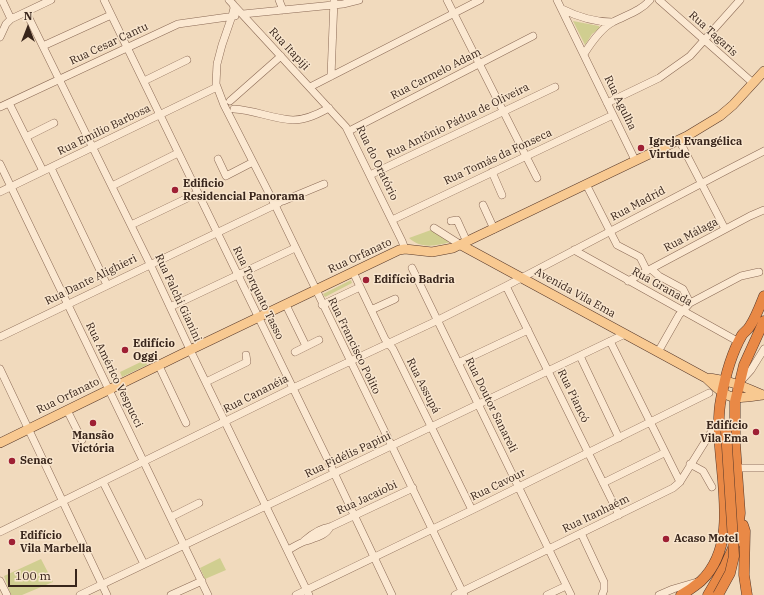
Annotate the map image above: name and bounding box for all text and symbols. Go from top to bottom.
north arrow [8,8,48,48]
text: N [24,9,32,23]
street label: Rua Tagaris [686,9,740,59]
street label: Rua Cesar Cantu [68,20,150,68]
street label: Rua Itapiji [266,25,312,73]
street label: Rua Carmelo Adam [389,45,483,103]
street label: Rua Agulha [601,73,639,133]
street label: Rua Antônio Pádua de Oliveira [384,81,532,161]
street label: Rua Emilio Barbosa [55,102,153,158]
street label: Rua do Oratório [353,124,401,202]
street label: Rua Tomás da Fonseca [442,126,554,188]
place label: Igreja Evangélica Virtude [649,135,742,161]
marker: Igreja Evangélica Virtude [636,143,646,153]
place label: Edificio Residencial Panorama [183,177,305,203]
street label: Rua Madrid [608,184,668,224]
marker: Edificio Residencial Panorama [170,185,180,195]
street label: Rua Málaga [662,215,720,255]
street label: Rua Orfanato [326,236,394,276]
street label: Rua Torquato Tasso [230,244,286,342]
street label: Rua Dante Alighieri [43,252,139,308]
street label: Rua Falchi Gianini [152,252,204,344]
street label: Avenida Vila Ema [532,265,618,321]
street label: Rua Granada [629,265,695,309]
place label: Edifício Badria [374,273,455,287]
marker: Edifício Badria [361,275,371,285]
street label: Rua Francisco Polito [325,296,383,396]
street label: Rua Américo Vespucci [83,320,145,430]
place label: Edifício Oggi [133,337,175,363]
marker: Edifício Oggi [120,345,130,355]
street label: Rua Doutor Sanareli [462,355,520,455]
street label: Rua Assupá [403,356,443,416]
street label: Rua Piancó [554,367,592,425]
street label: Rua Cananéia [221,372,291,416]
street label: Rua Orfanato [34,375,102,417]
marker: Mansão Victória [88,418,98,428]
place label: Edifício Vila Ema [700,419,748,445]
marker: Edifício Vila Ema [751,427,761,437]
place label: Mansão Victória [72,429,114,455]
street label: Rua Fidélis Papini [303,429,393,481]
place label: Senac [20,454,53,468]
marker: Senac [7,456,17,466]
street label: Rua Cavour [468,466,528,504]
street label: Rua Jacaiobi [335,478,399,518]
street label: Rua Itanhaém [560,492,632,536]
place label: Edifício Vila Marbella [20,529,92,555]
place label: Acaso Motel [674,532,738,546]
marker: Acaso Motel [661,534,671,544]
marker: Edifício Vila Marbella [7,537,17,547]
scale bar [10,561,79,587]
text: 100 m [15,568,51,583]

